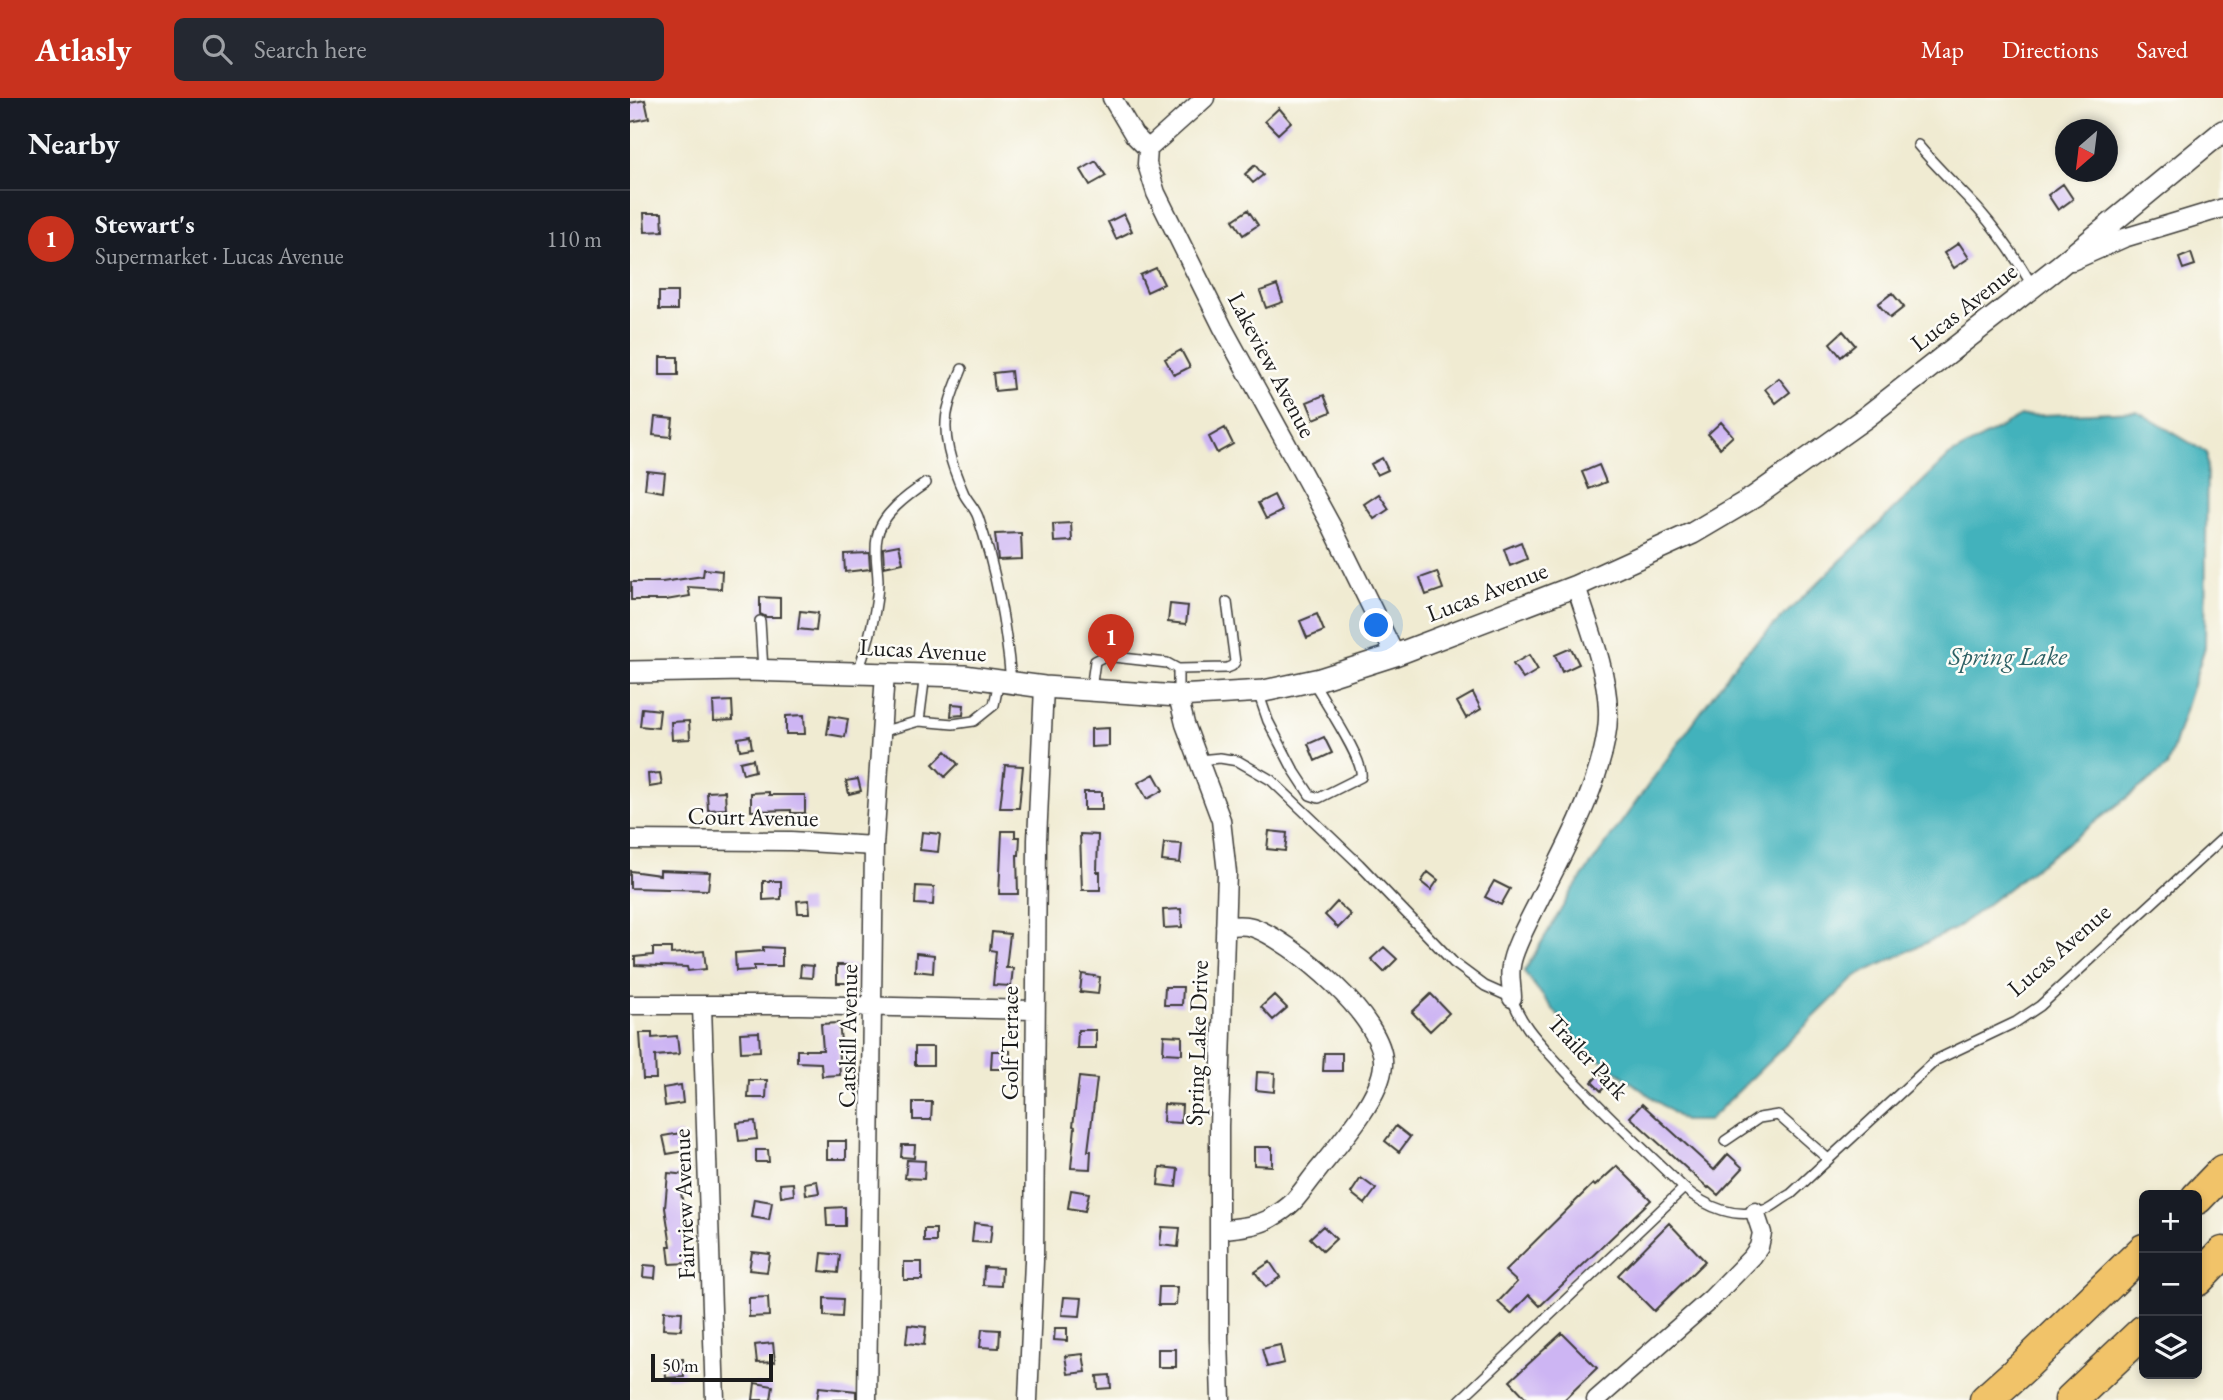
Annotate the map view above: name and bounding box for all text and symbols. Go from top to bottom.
search box [174,18,664,81]
text: Atlasly [35,28,132,71]
icon: search [198,30,236,68]
text: Search here [254,32,367,66]
text: Map [1921,34,1964,65]
text: Directions [2002,34,2099,65]
text: Saved [2137,34,2188,65]
north arrow [2055,119,2118,182]
text: Nearby [28,124,120,163]
text: Stewart's [95,207,195,241]
text: 1 [45,224,57,254]
text: 110 m [546,224,602,254]
text: Supermarket · Lucas Avenue [95,241,344,271]
street label: Lucas Avenue [1904,255,2023,358]
street label: Lakeview Avenue [1221,287,1324,443]
street label: Lucas Avenue [1422,554,1552,629]
your location [1359,608,1393,642]
pin: 1 [1088,614,1134,672]
street label: Lucas Avenue [859,631,987,668]
water label: Spring Lake [1948,639,2068,673]
street label: Court Avenue [687,800,819,833]
street label: Lucas Avenue [2001,896,2117,1003]
street label: Spring Lake Drive [1178,960,1215,1126]
street label: Catskill Avenue [831,964,864,1108]
street label: Golf Terrace [994,986,1025,1100]
street label: Trailer Park [1541,1007,1636,1107]
street label: Fairview Avenue [665,1128,702,1280]
map controls [2139,1190,2202,1379]
button: + [2139,1190,2202,1253]
button: − [2139,1253,2202,1316]
button: layers [2139,1316,2202,1379]
scale bar [651,1351,774,1383]
text: 50 m [662,1353,699,1378]

